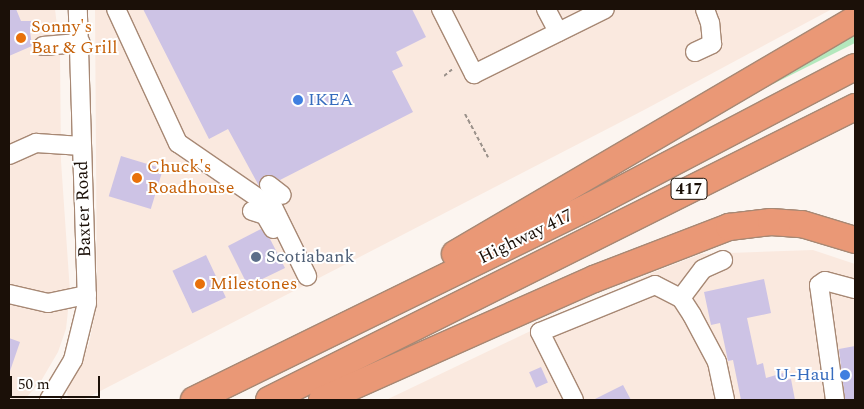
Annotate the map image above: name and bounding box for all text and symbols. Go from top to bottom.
place label: Sonny's Bar & Grill [31,17,117,59]
marker: Sonny's Bar & Grill [15,32,27,44]
place label: IKEA [308,89,353,111]
marker: IKEA [292,94,304,106]
place label: Chuck's Roadhouse [147,157,234,200]
street label: Baxter Road [72,160,96,258]
marker: Chuck's Roadhouse [131,172,143,184]
road number: 417 [670,175,708,202]
street label: Highway 417 [475,205,577,269]
place label: Scotiabank [266,246,354,268]
marker: Scotiabank [250,251,262,263]
place label: Milestones [210,273,298,295]
marker: Milestones [194,278,206,290]
place label: U-Haul [775,364,835,386]
scale bar [12,366,102,398]
marker: U-Haul [839,369,851,381]
text: 50 m [18,373,50,396]

